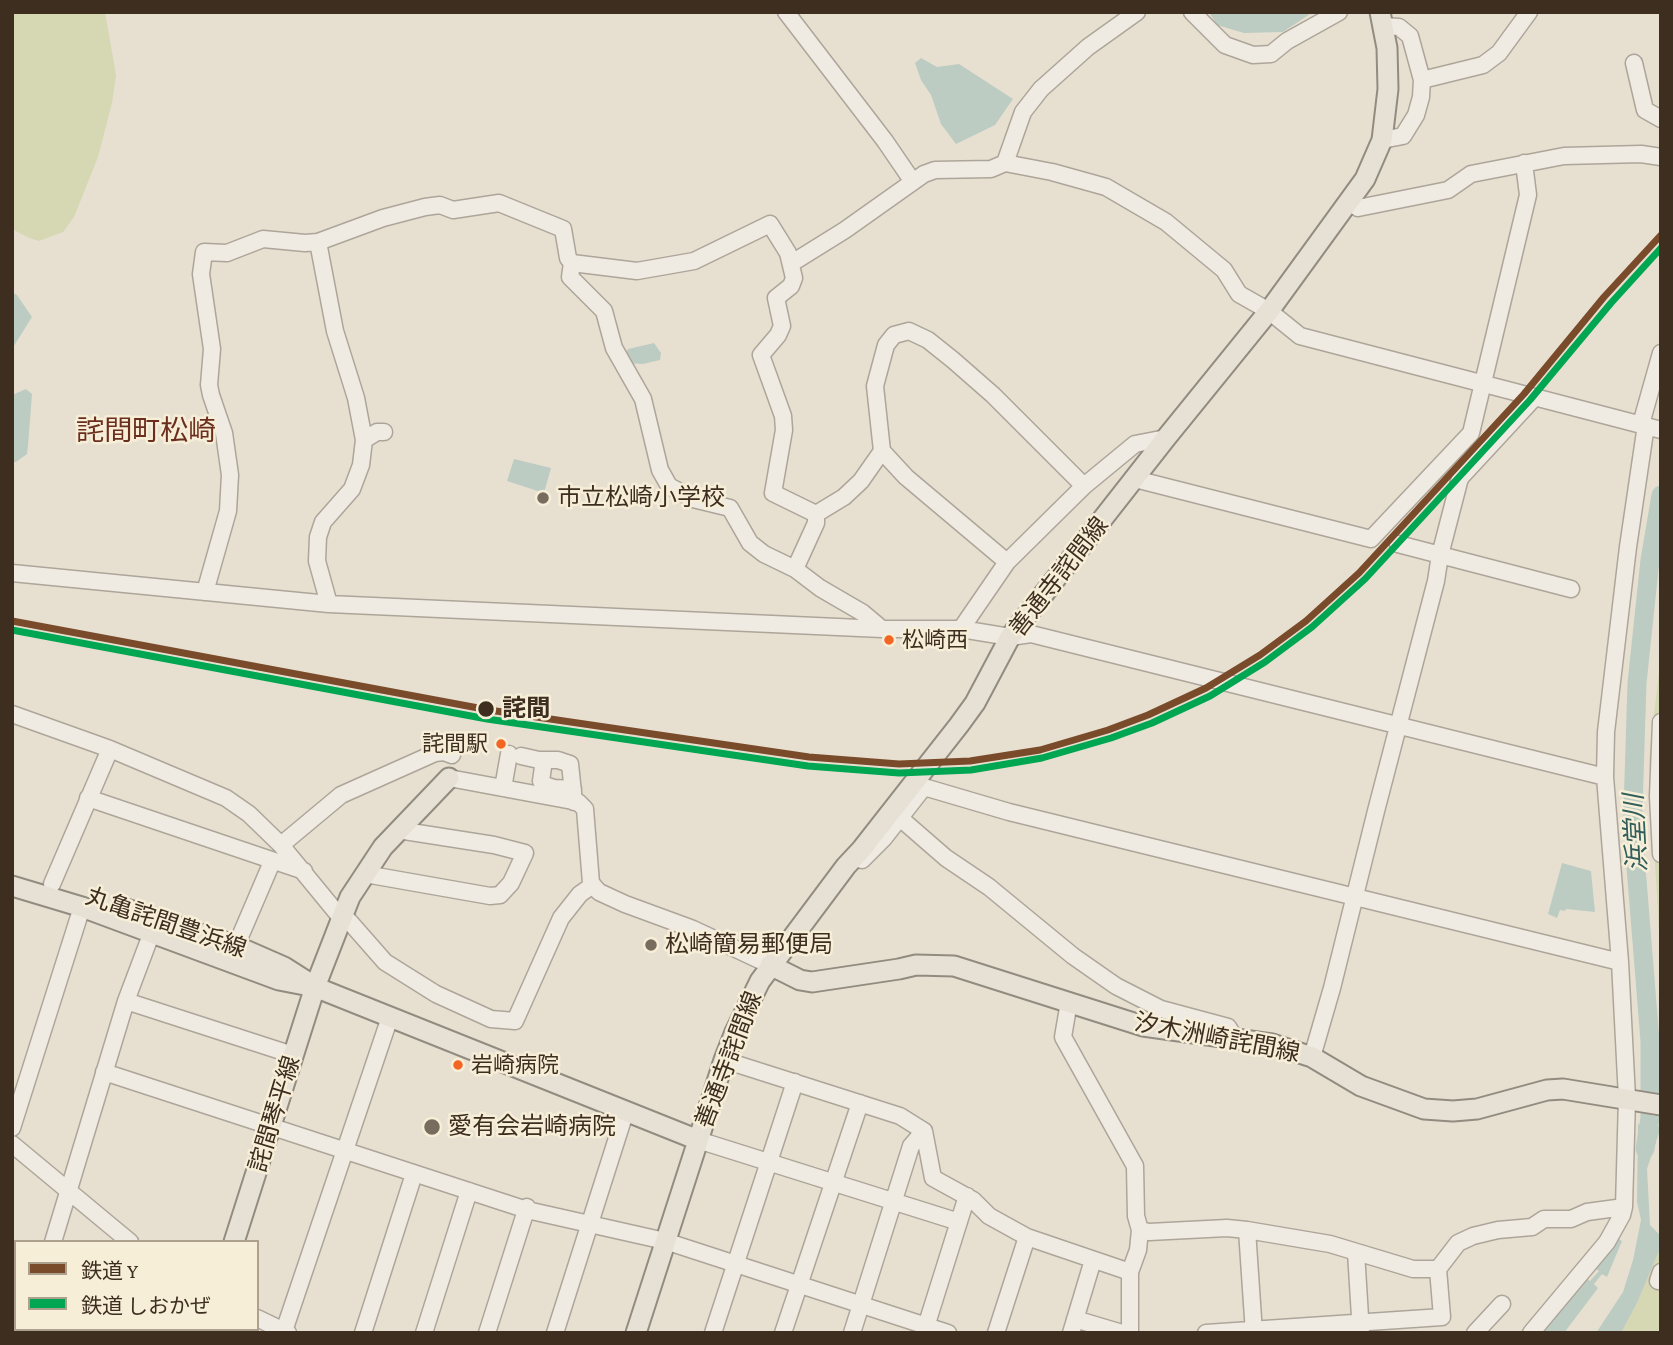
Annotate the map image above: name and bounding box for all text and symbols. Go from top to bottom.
district label: 詫間町松崎 [76,414,216,448]
place label: 市立松崎小学校 [557,484,725,512]
marker: 市立松崎小学校 [535,490,551,506]
street label: 善通寺詫間線 [1003,511,1115,643]
place label: 松崎西 [902,627,968,653]
marker: 松崎西 [882,633,896,647]
place label: 詫間 [502,695,550,723]
marker: 詫間 [476,699,496,719]
place label: 詫間駅 [422,731,488,757]
marker: 詫間駅 [494,737,508,751]
water label: 浜堂川 [1618,793,1654,873]
street label: 丸亀詫間豊浜線 [82,882,250,964]
place label: 松崎簡易郵便局 [665,931,833,959]
marker: 松崎簡易郵便局 [643,937,659,953]
street label: 善通寺詫間線 [690,988,768,1132]
street label: 汐木洲崎詫間線 [1132,1008,1302,1068]
street label: 詫間琴平線 [244,1052,306,1176]
place label: 岩崎病院 [471,1052,559,1078]
marker: 岩崎病院 [451,1058,465,1072]
place label: 愛有会岩崎病院 [448,1113,616,1141]
marker: 愛有会岩崎病院 [422,1117,442,1137]
legend [14,1240,259,1331]
text: 鉄道 Y [81,1259,138,1283]
text: 鉄道 しおかぜ [81,1294,211,1318]

